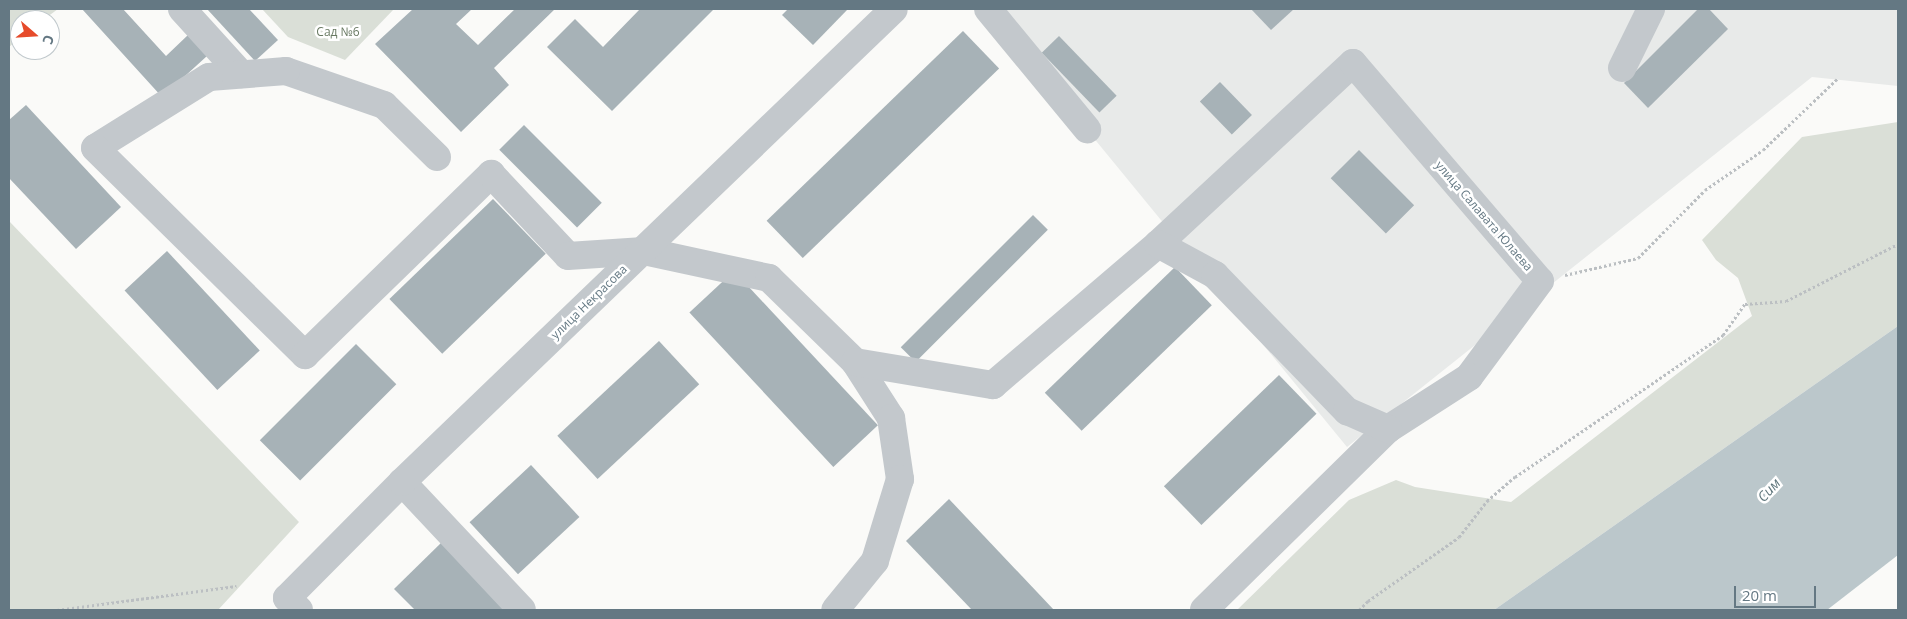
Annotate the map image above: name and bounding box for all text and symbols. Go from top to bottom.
north arrow [10,10,60,60]
park label: Сад №6 [316,25,360,39]
text: С [38,32,59,47]
street label: улица Салавата Юлаева [1432,158,1536,274]
street label: улица Некрасова [548,262,630,342]
water label: Сим [1754,475,1784,505]
scale bar [1737,576,1820,608]
text: 20 m [1742,585,1777,605]

